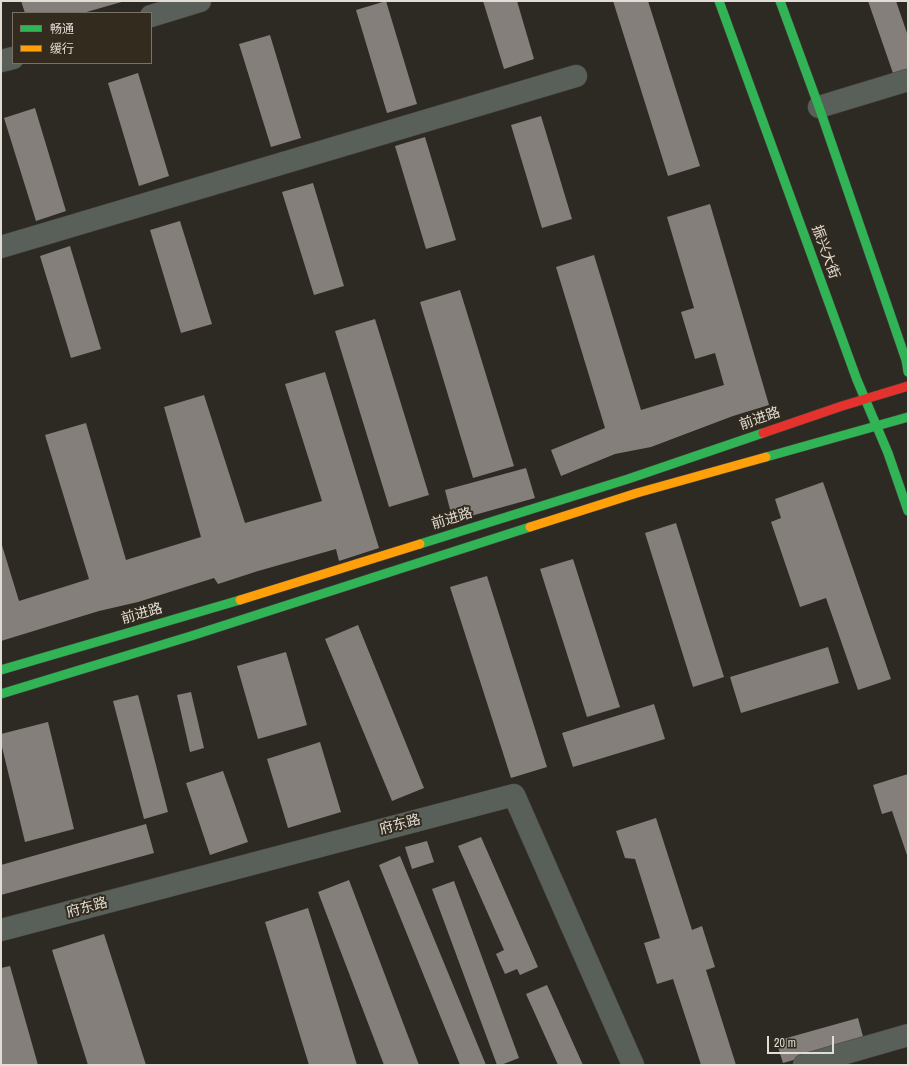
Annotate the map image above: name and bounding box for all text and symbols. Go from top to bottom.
legend [12,12,152,64]
text: 畅通 [50,21,74,37]
text: 缓行 [50,41,74,57]
street label: 振兴大街 [808,223,842,281]
street label: 前进路 [737,404,783,434]
street label: 前进路 [429,505,475,533]
street label: 前进路 [119,600,165,628]
street label: 府东路 [378,811,422,839]
street label: 府东路 [65,894,109,922]
scale bar [769,1028,836,1054]
text: 20 m [774,1035,796,1051]

